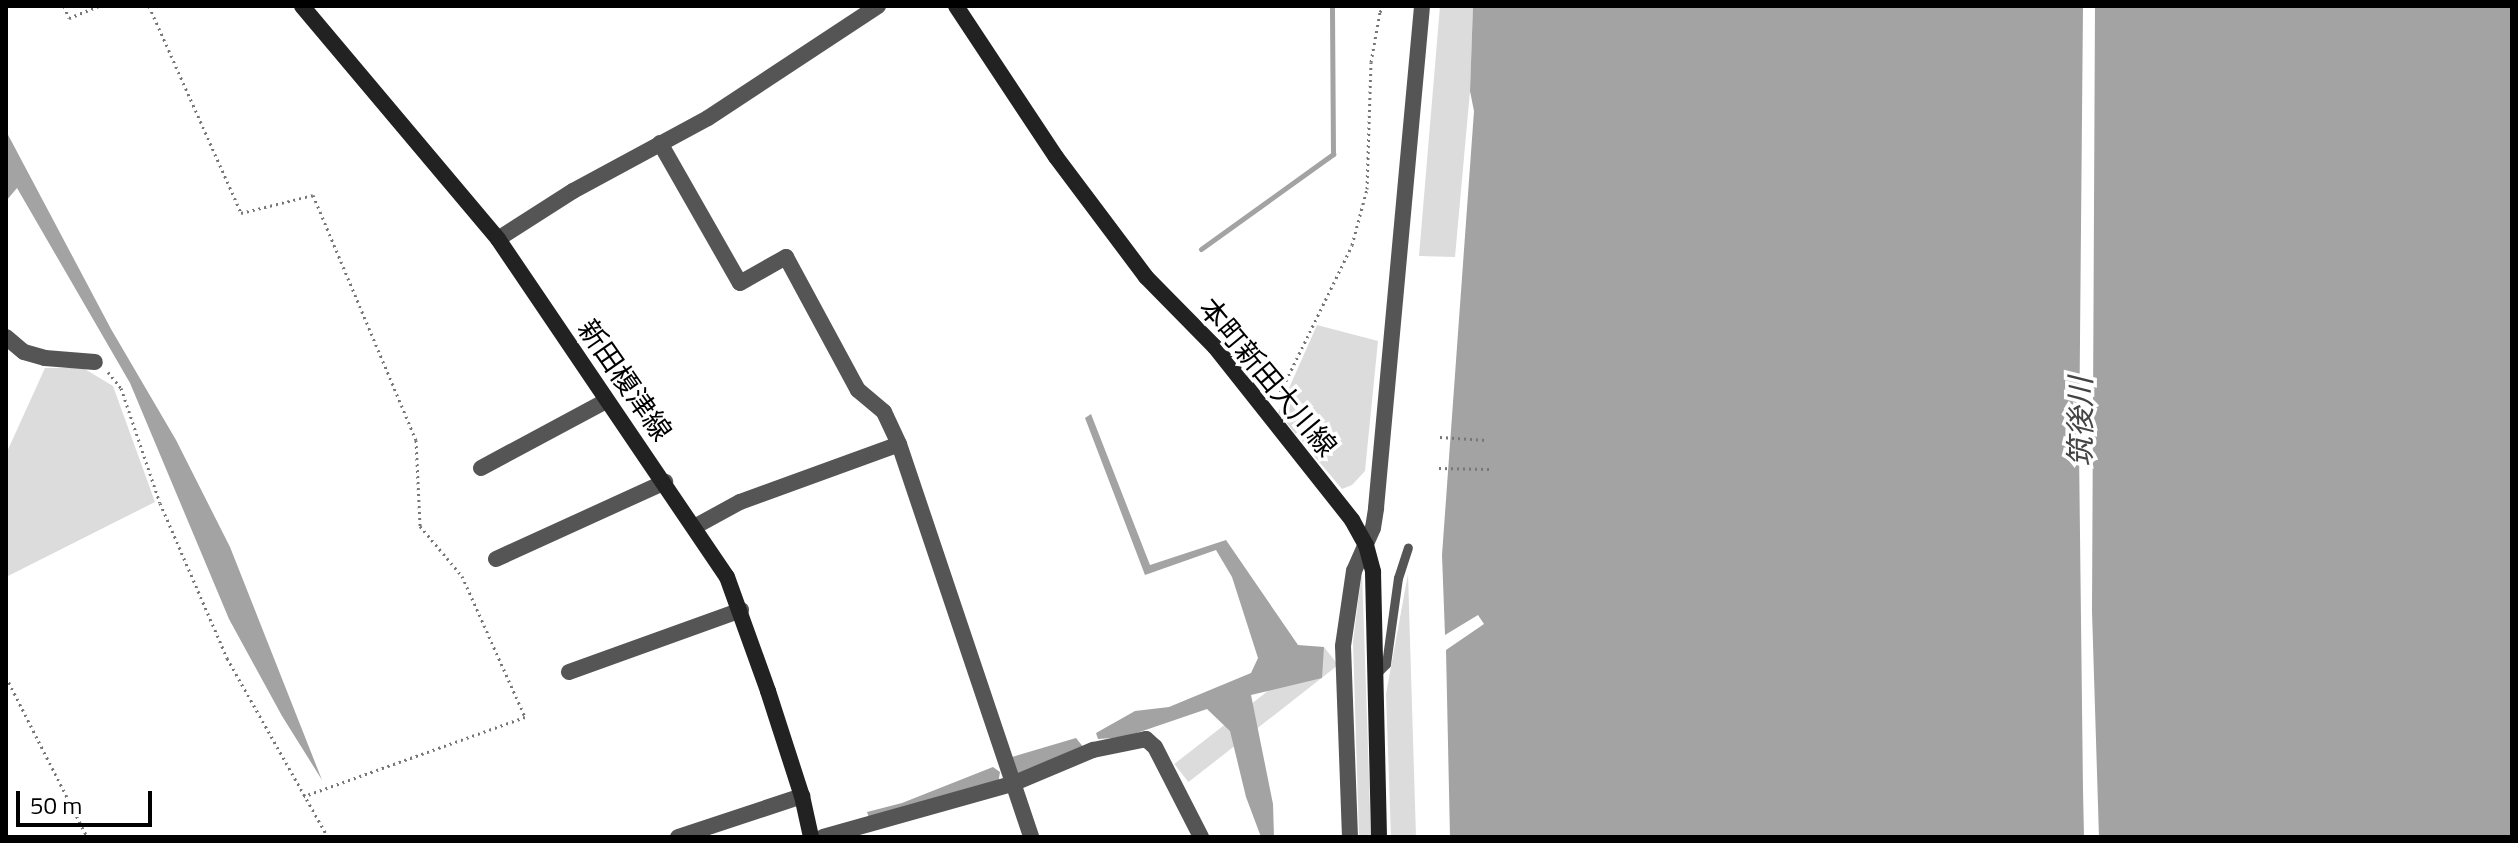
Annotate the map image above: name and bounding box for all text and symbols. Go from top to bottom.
street label: 本町新田大川線 [1192,291,1344,463]
street label: 新田榎津線 [571,313,679,447]
water label: 筑後川 [2062,377,2098,467]
scale bar [20,775,156,825]
text: 50 m [30,787,82,823]

